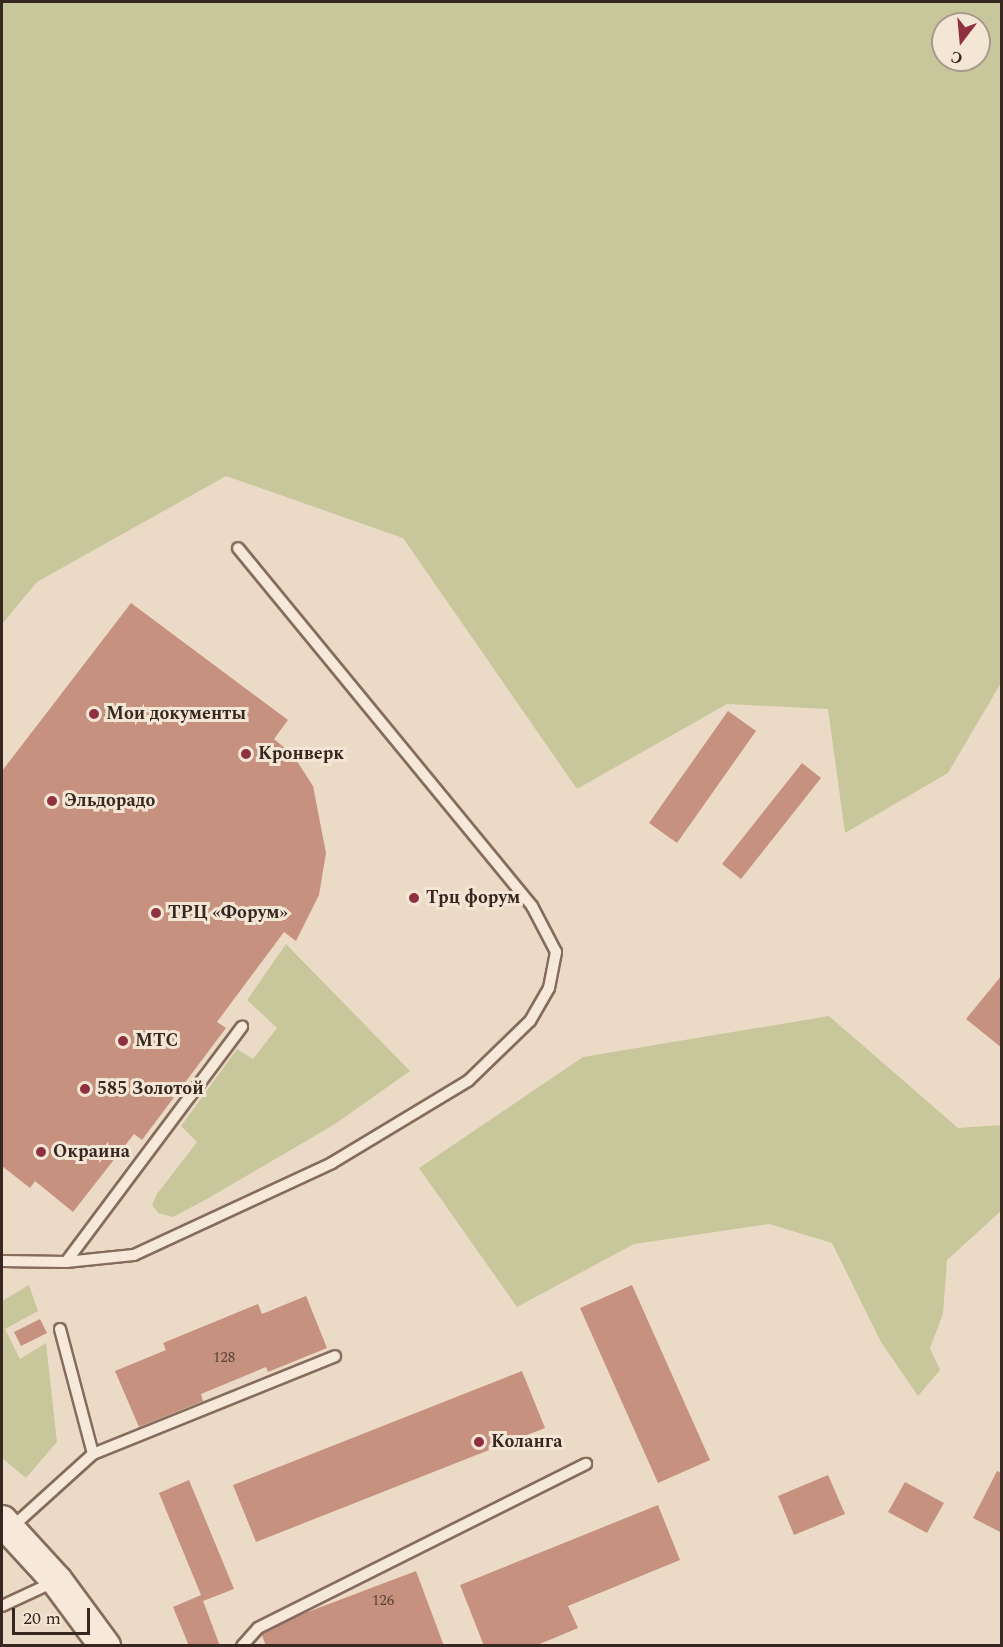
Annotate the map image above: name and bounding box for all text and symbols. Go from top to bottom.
north arrow [931,12,991,72]
text: С [948,44,965,70]
place label: Мои документы [106,703,246,725]
marker: Мои документы [87,707,101,721]
place label: Кронверк [258,743,344,765]
marker: Кронверк [239,747,253,761]
place label: Эльдорадо [64,790,155,812]
marker: Эльдорадо [45,794,59,808]
place label: Трц форум [426,887,520,909]
marker: Трц форум [407,891,421,905]
place label: ТРЦ «Форум» [168,902,288,924]
marker: ТРЦ «Форум» [149,906,163,920]
place label: МТС [135,1030,178,1052]
marker: МТС [116,1034,130,1048]
place label: 585 Золотой [97,1078,204,1100]
marker: 585 Золотой [78,1082,92,1096]
place label: Окраина [53,1141,130,1163]
marker: Окраина [34,1145,48,1159]
house number: 128 [213,1349,235,1367]
place label: Коланга [491,1431,562,1453]
marker: Коланга [472,1435,486,1449]
house number: 126 [372,1592,394,1610]
scale bar [15,1596,93,1634]
text: 20 m [23,1605,61,1632]

